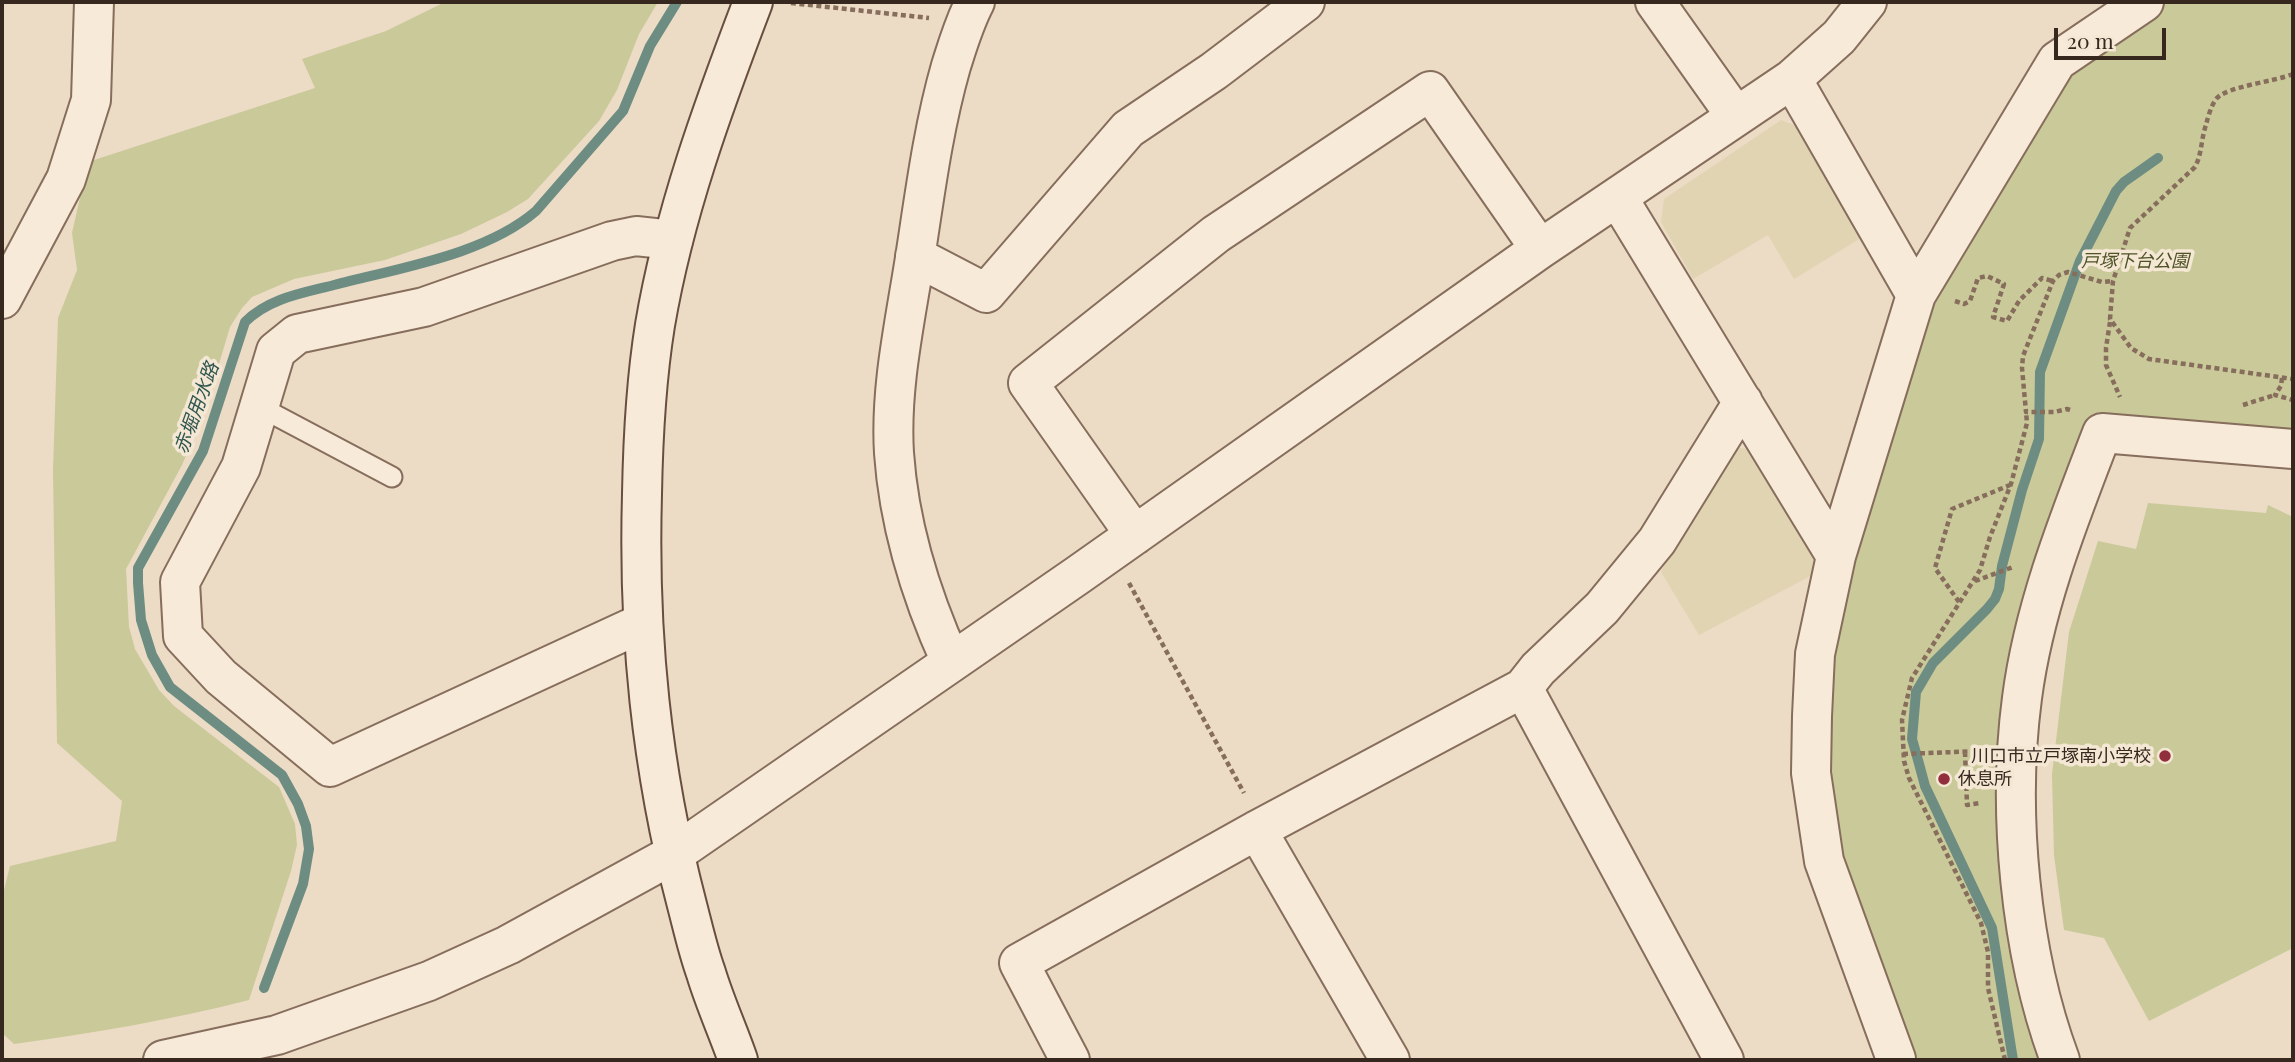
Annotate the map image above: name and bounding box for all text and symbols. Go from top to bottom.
scale bar [2057,14,2169,58]
text: 20 m [2067,26,2114,54]
park label: 戸塚下台公園 [2081,250,2189,272]
water label: 赤堀用水路 [170,359,224,457]
place label: 川口市立戸塚南小学校 [1971,745,2151,767]
marker: 川口市立戸塚南小学校 [2157,748,2173,764]
place label: 休息所 [1958,768,2012,790]
marker: 休息所 [1936,771,1952,787]

